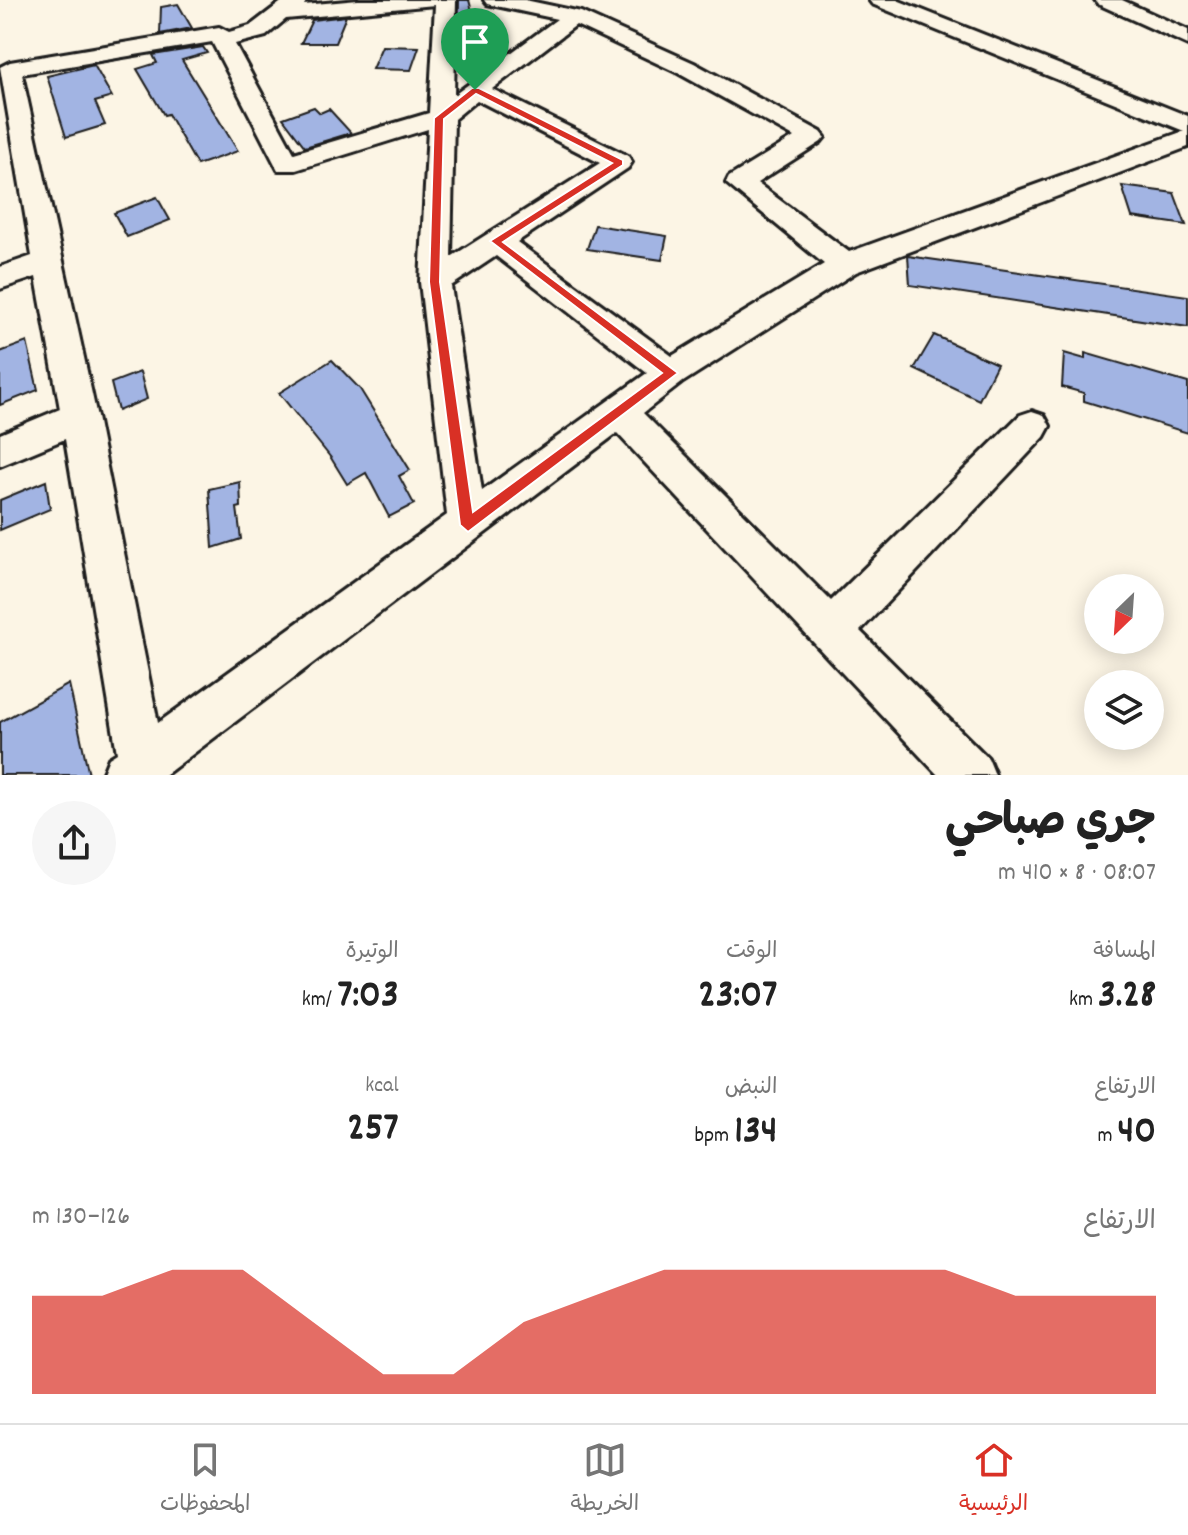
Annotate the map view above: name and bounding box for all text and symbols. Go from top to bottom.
pin [441,8,509,90]
icon: arrive [453,20,497,64]
north arrow [1084,574,1164,654]
map controls [1084,574,1164,750]
button: layers [1084,670,1164,750]
text: جري صباحي [945,793,1156,856]
button: share [32,801,116,885]
text: 08:07 · 8 × 410 m [998,855,1156,892]
text: الوتيرة [346,937,399,968]
text: الوقت [726,937,777,968]
text: المسافة [1093,937,1156,968]
text: 7:03 [337,969,399,1026]
text: 23:07 [698,969,777,1026]
text: 3.28 [1098,969,1156,1026]
text: /km [302,985,337,1016]
text: km [1069,985,1098,1016]
text: kcal [365,1071,399,1102]
text: النبض [725,1073,777,1104]
text: الارتفاع [1094,1073,1156,1104]
text: 257 [347,1102,399,1159]
text: 134 [734,1105,777,1162]
text: 40 [1118,1105,1156,1162]
text: bpm [694,1121,734,1152]
text: m [1097,1121,1118,1152]
text: 126–130 m [32,1199,130,1236]
text: الارتفاع [1083,1204,1156,1241]
tab: المحفوظات [160,1438,251,1522]
tab: الخريطة [570,1438,639,1522]
tab: الرئيسية [959,1438,1028,1522]

